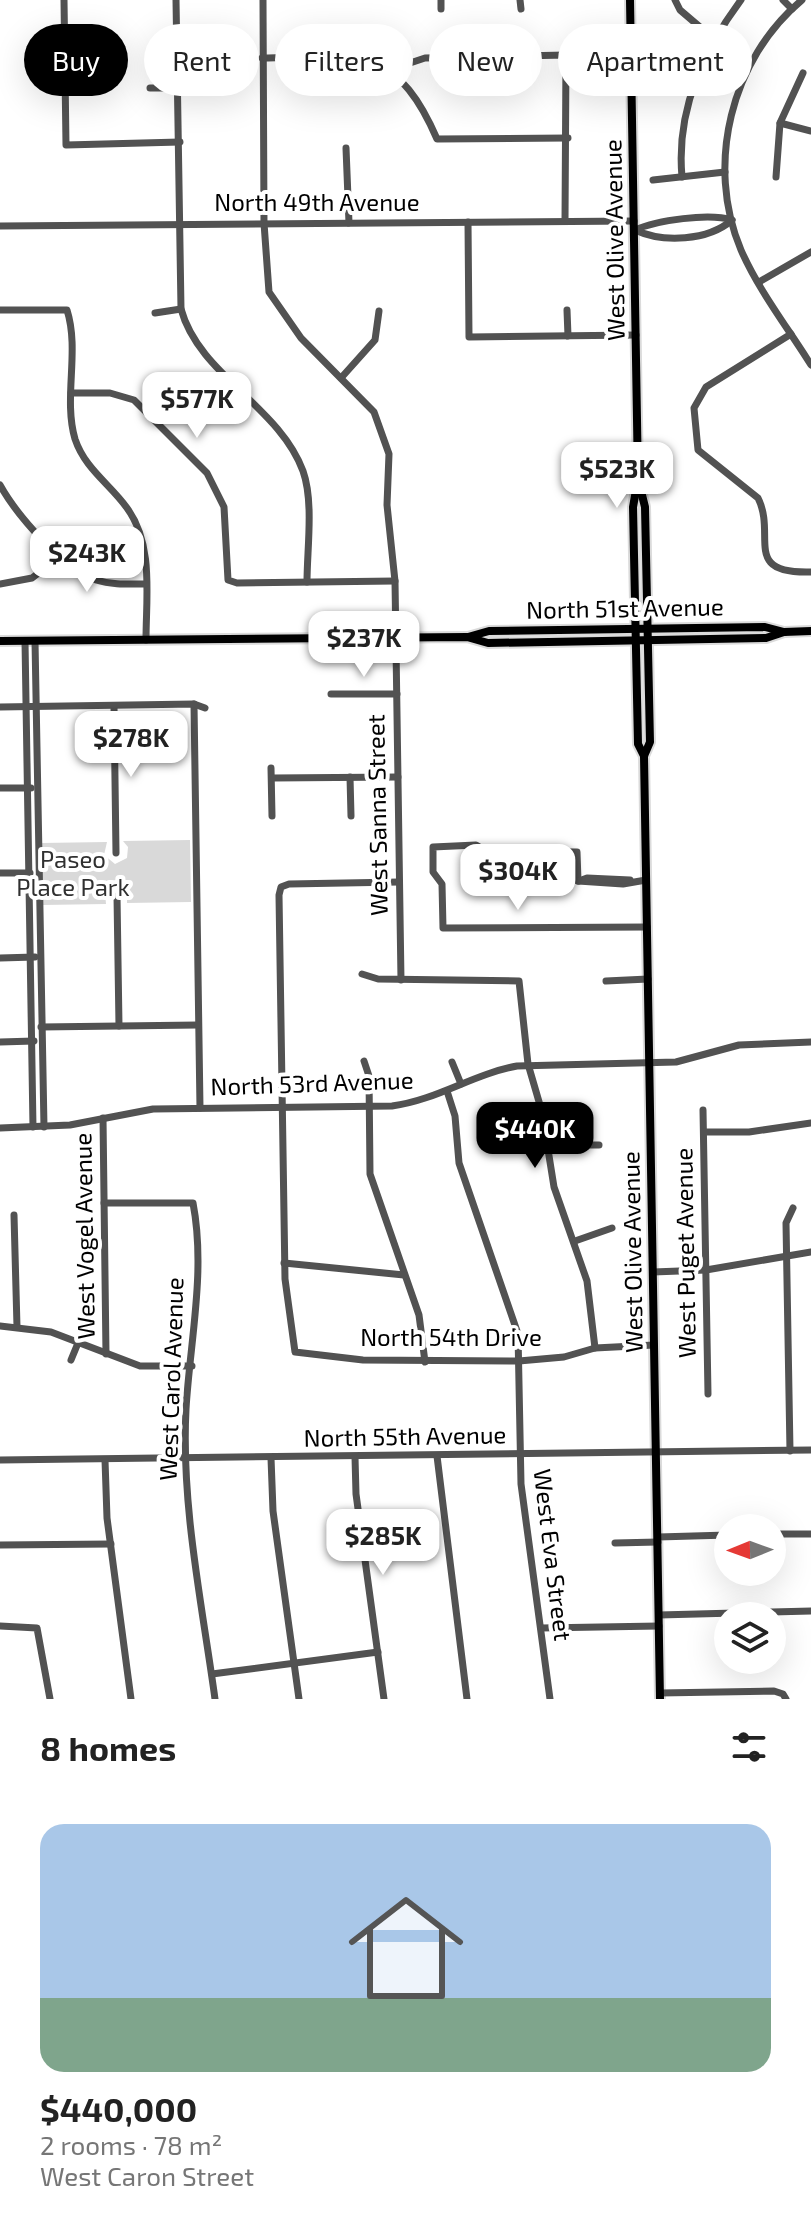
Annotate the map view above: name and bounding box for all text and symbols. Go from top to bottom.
chip: Buy [24,24,128,96]
chip: Rent [144,24,259,96]
chip: Filters [275,24,413,96]
chip: New [429,24,542,96]
chip: Apartment [558,24,752,96]
street label: West Olive Avenue [597,139,630,341]
street label: North 49th Avenue [214,187,420,216]
pin: $577K [141,372,253,440]
text: $577K [160,382,234,413]
pin: $523K [561,442,673,510]
text: $523K [579,452,655,483]
pin: $243K [31,526,143,594]
text: $243K [48,536,126,567]
street label: North 51st Avenue [526,591,724,624]
pin: $237K [308,611,420,679]
text: $237K [326,621,402,652]
pin: $278K [75,711,187,779]
street label: West Sanna Street [360,714,393,916]
text: $278K [93,721,169,752]
park label: Paseo Place Park [16,844,130,901]
pin: $304K [462,844,574,912]
text: $304K [478,854,558,885]
street label: North 53rd Avenue [210,1064,414,1101]
pin: $440K [479,1102,591,1170]
text: $440K [494,1112,576,1143]
street label: West Vogel Avenue [67,1132,100,1340]
street label: West Puget Avenue [668,1148,701,1358]
street label: West Olive Avenue [615,1151,648,1353]
street label: West Carol Avenue [152,1277,189,1481]
street label: North 54th Drive [360,1322,542,1351]
street label: North 55th Avenue [303,1419,507,1452]
street label: West Eva Street [529,1467,578,1643]
pin: $285K [327,1509,439,1577]
north arrow [714,1514,786,1586]
map controls [714,1514,786,1674]
text: $285K [344,1519,422,1550]
button: layers [714,1602,786,1674]
icon: filters [727,1725,771,1769]
text: 8 homes [40,1727,176,1768]
icon: home [334,1876,478,2020]
text: $440,000 [40,2088,197,2129]
text: 2 rooms · 78 m² [40,2129,222,2160]
text: West Caron Street [40,2160,254,2191]

